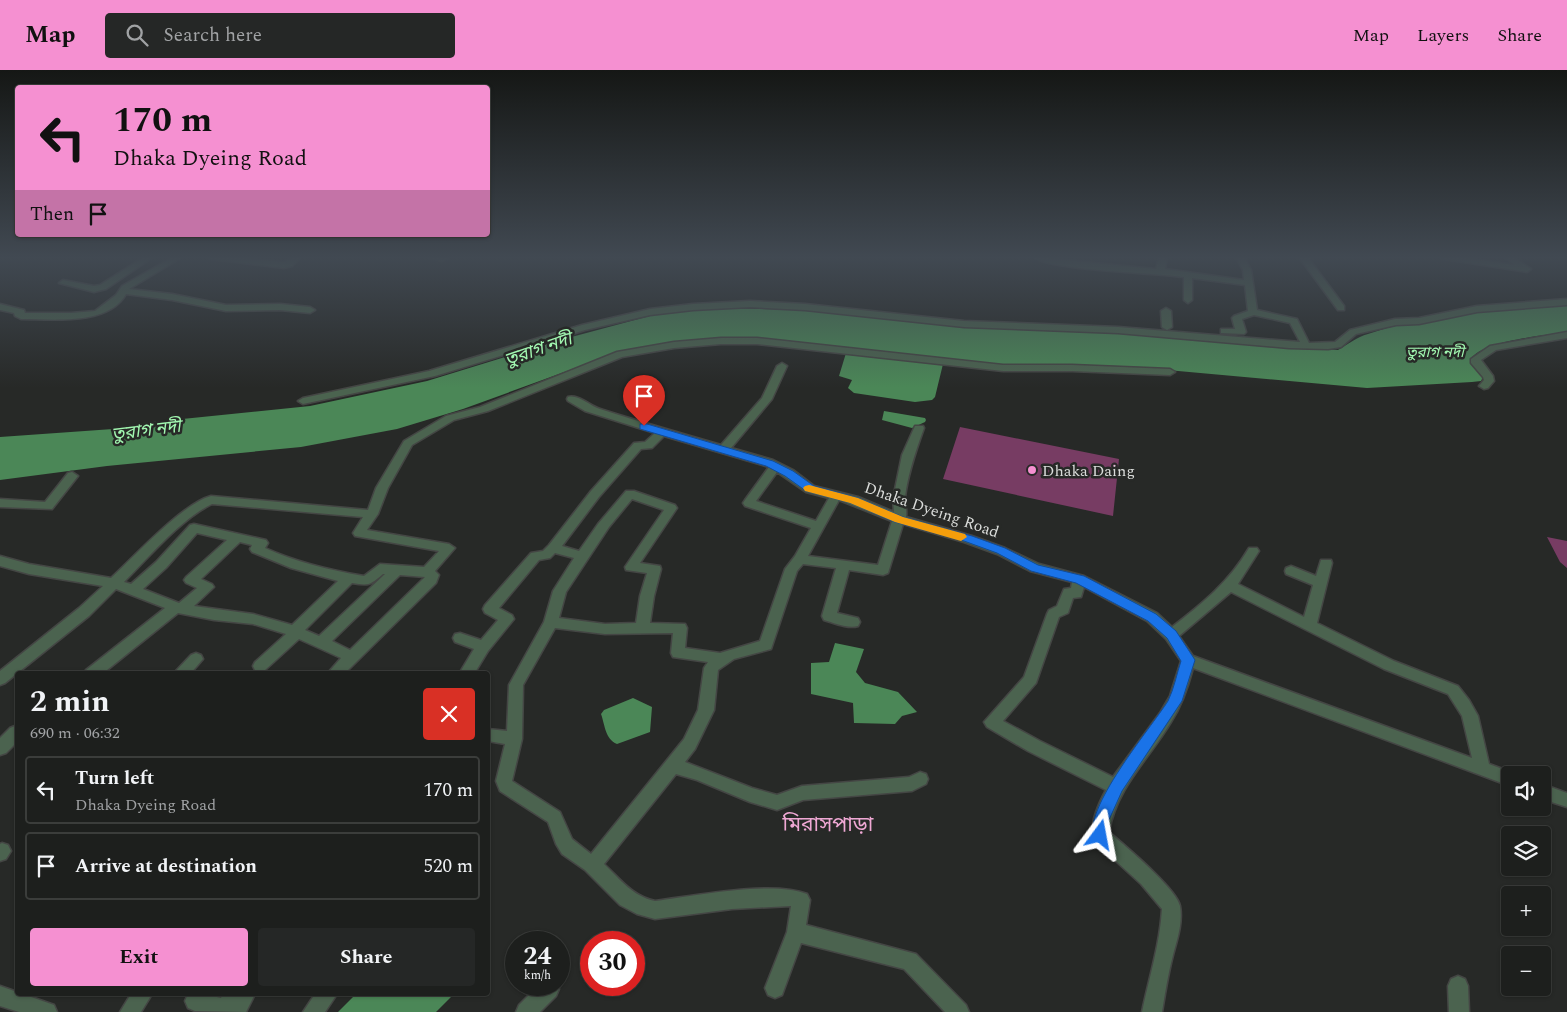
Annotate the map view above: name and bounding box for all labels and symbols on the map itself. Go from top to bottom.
water label: তুরাগ নদী [501,324,579,374]
water label: তুরাগ নদী [1406,341,1467,364]
pin [623,375,665,426]
water label: তুরাগ নদী [110,412,185,448]
place label: Dhaka Daing [1042,459,1135,483]
marker: Dhaka Daing [1026,464,1038,476]
street label: Dhaka Dyeing Road [861,476,1002,544]
position arrow [1073,808,1125,860]
district label: মিরাসপাড়া [782,809,874,841]
speed limit sign: 30 [580,931,645,996]

